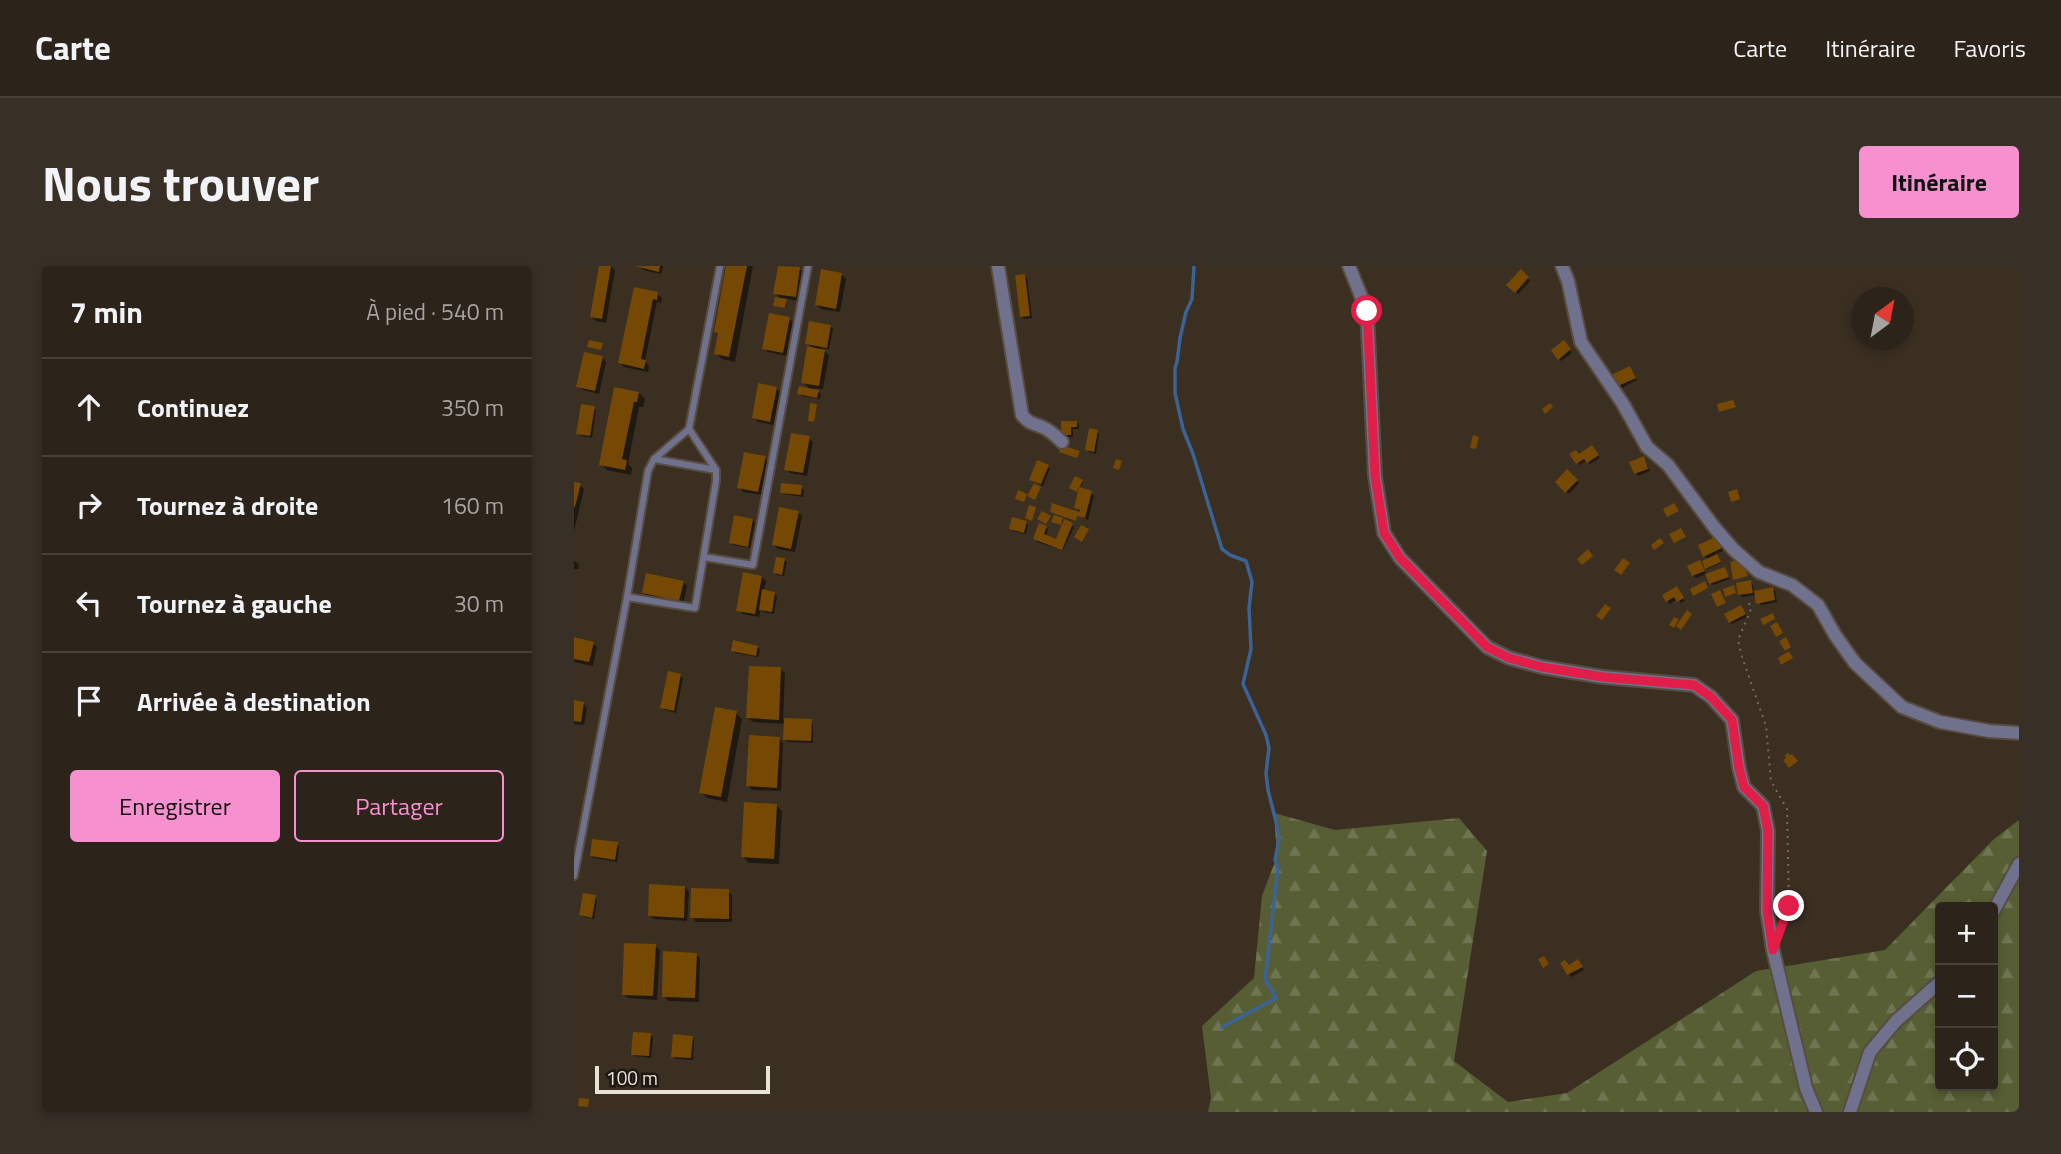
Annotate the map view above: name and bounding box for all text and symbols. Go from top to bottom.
text: Carte [35,23,111,73]
text: Carte [1733,30,1787,66]
text: Itinéraire [1825,30,1916,66]
text: Favoris [1954,30,2026,66]
text: Nous trouver [42,145,319,220]
button: Itinéraire [1859,146,2019,218]
north arrow [1851,287,1914,350]
text: 7 min [70,289,143,335]
text: À pied · 540 m [366,294,504,329]
route start [1351,295,1382,326]
icon: ahead [70,388,108,426]
text: Continuez [137,388,249,427]
text: 350 m [441,390,504,425]
icon: right [70,486,108,524]
text: Tournez à droite [137,486,318,525]
text: 160 m [441,488,504,523]
icon: left [70,584,108,622]
text: Tournez à gauche [137,584,332,623]
text: 30 m [454,586,504,621]
icon: arrive [70,682,108,720]
text: Arrivée à destination [137,682,371,721]
button: Enregistrer [70,770,280,842]
button: Partager [294,770,504,842]
route end [1773,890,1804,921]
map controls [1935,902,1998,1091]
button: + [1935,902,1998,965]
button: − [1935,965,1998,1028]
button: locate [1935,1028,1998,1091]
scale bar [595,1063,770,1095]
text: 100 m [606,1063,658,1092]

